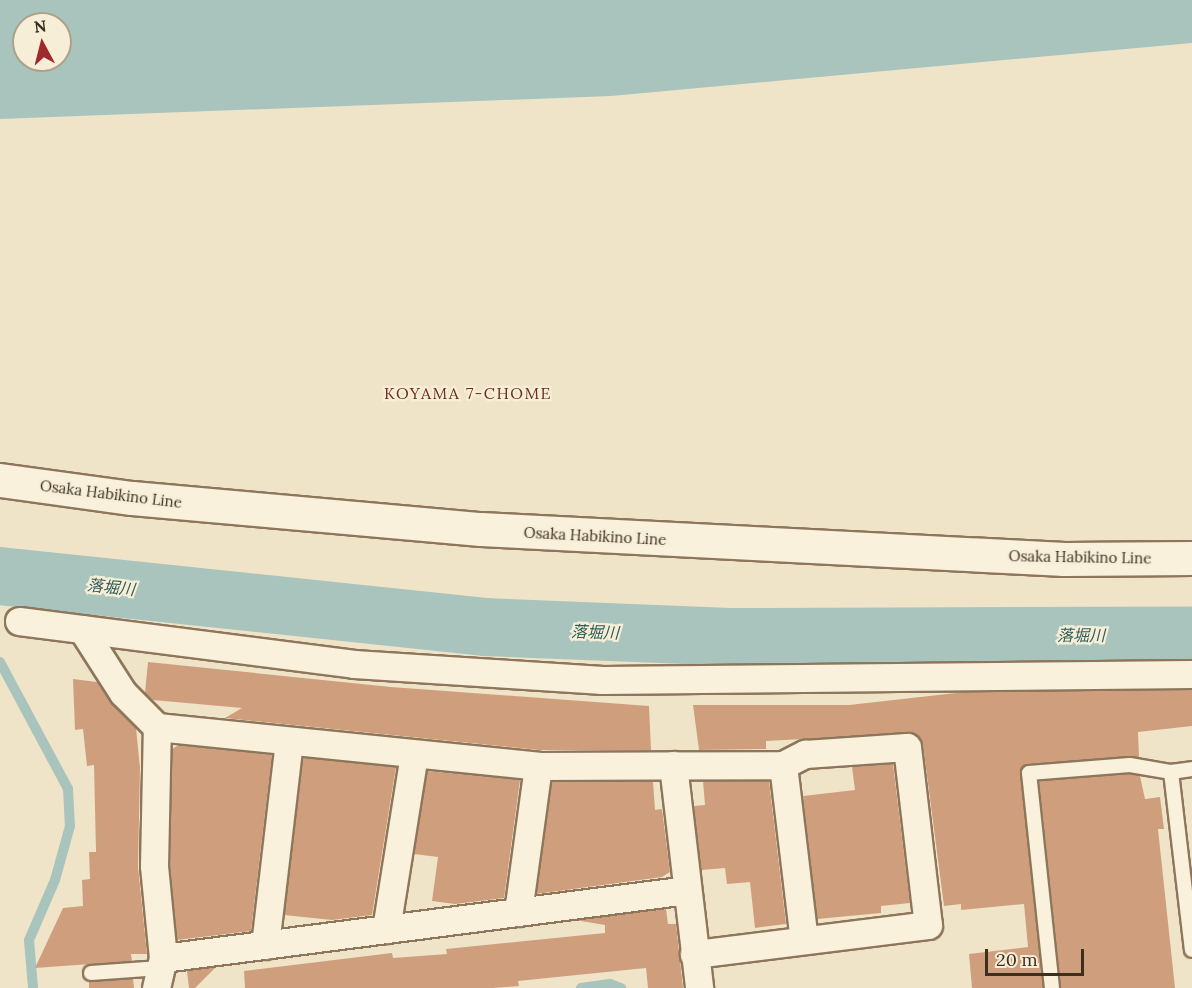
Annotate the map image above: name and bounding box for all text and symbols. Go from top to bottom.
north arrow [12,12,72,72]
text: N [33,15,47,37]
district label: KOYAMA 7-CHOME [384,383,552,403]
street label: Osaka Habikino Line [39,476,183,512]
street label: Osaka Habikino Line [523,523,667,549]
street label: Osaka Habikino Line [1008,547,1152,567]
water label: 落堀川 [86,575,136,599]
water label: 落堀川 [571,622,619,642]
water label: 落堀川 [1057,625,1105,645]
scale bar [988,937,1087,975]
text: 20 m [996,948,1038,971]

